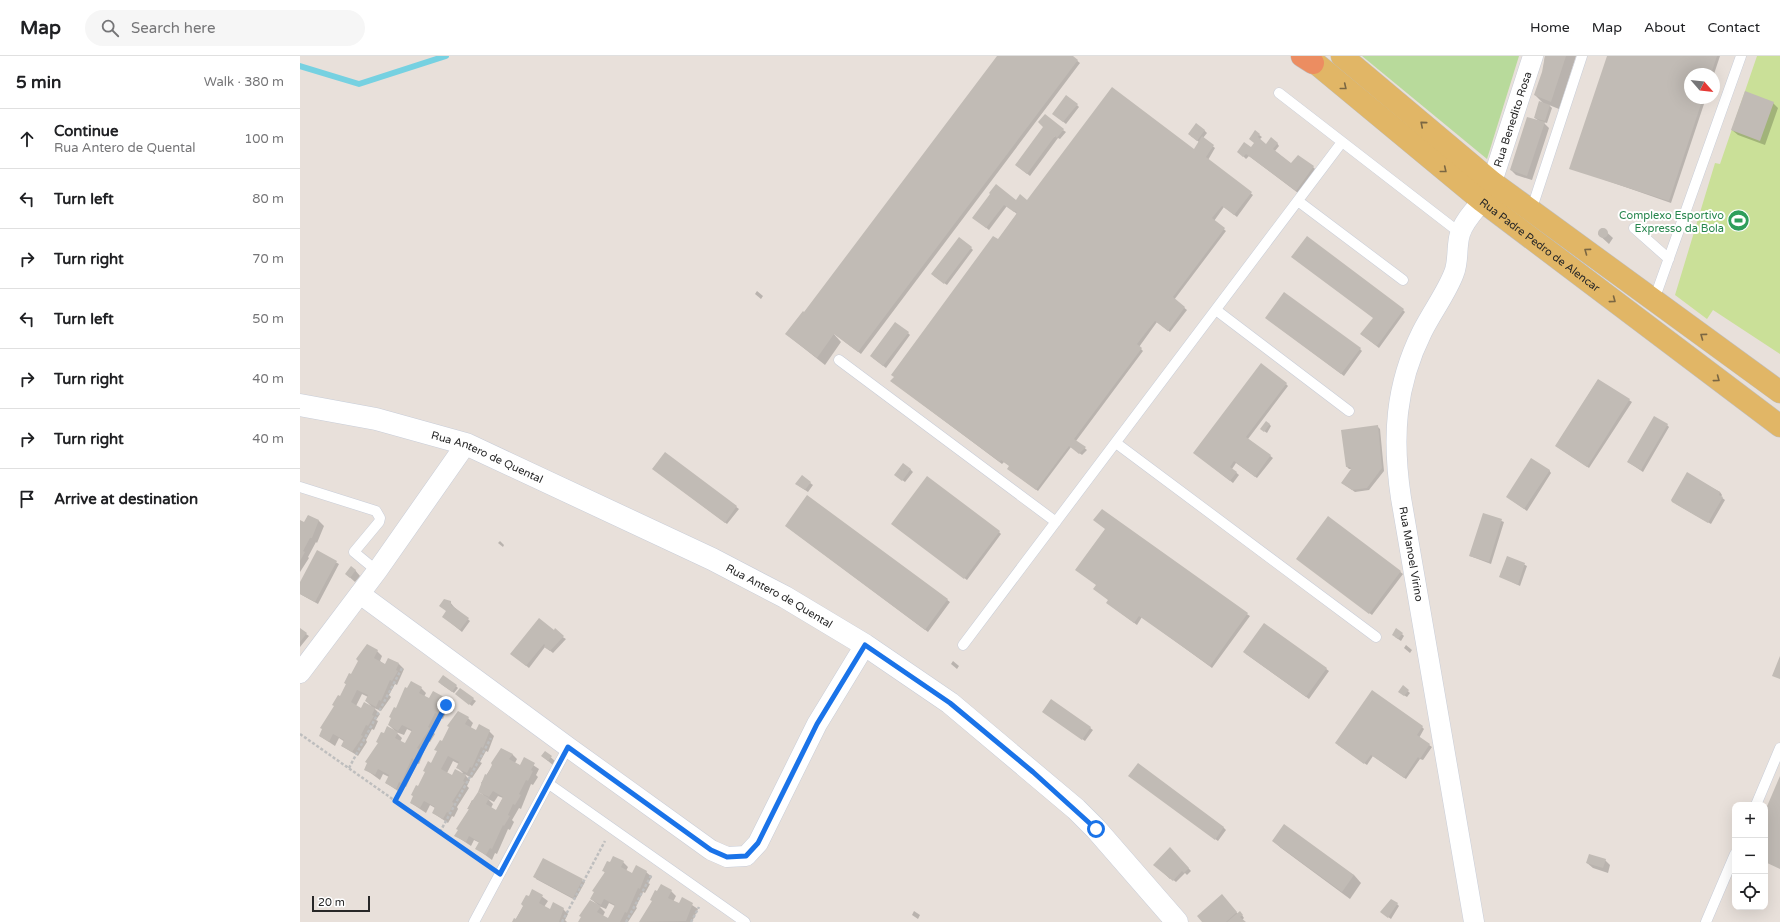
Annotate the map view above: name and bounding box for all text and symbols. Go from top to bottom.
search box [85,10,365,46]
text: Map [20,17,61,39]
icon: search [99,17,121,39]
text: Search here [131,19,215,37]
text: Home [1530,19,1570,36]
text: Map [1592,19,1622,36]
text: About [1644,19,1686,36]
text: Contact [1708,19,1760,36]
north arrow [1684,68,1720,104]
street label: Rua Benedito Rosa [1491,70,1534,169]
text: 5 min [16,72,61,93]
text: Walk · 380 m [204,74,284,90]
one-way arrow [1339,83,1346,90]
text: Continue [54,122,118,140]
one-way arrow [1420,122,1428,129]
icon: ahead [16,128,38,150]
text: 100 m [244,131,284,147]
text: Rua Antero de Quental [54,140,195,156]
one-way arrow [1440,165,1447,172]
icon: left [16,188,38,210]
text: Turn left [54,190,114,208]
text: 80 m [252,191,284,207]
street label: Rua Padre Pedro de Alencar [1477,195,1603,295]
sports icon: Complexo Esportivo Expresso da Bola [1726,208,1752,234]
place label: Complexo Esportivo Expresso da Bola [1619,209,1724,235]
icon: right [16,248,38,270]
one-way arrow [1584,248,1591,256]
text: Turn right [54,250,124,268]
text: 70 m [252,251,284,267]
one-way arrow [1609,296,1616,303]
icon: left [16,308,38,330]
text: Turn left [54,310,114,328]
text: 50 m [252,311,284,327]
one-way arrow [1701,334,1708,341]
icon: right [16,368,38,390]
text: Turn right [54,370,124,388]
text: 40 m [252,371,284,387]
one-way arrow [1712,374,1719,381]
icon: right [16,428,38,450]
street label: Rua Antero de Quental [430,428,545,486]
text: Turn right [54,430,124,448]
text: 40 m [252,431,284,447]
icon: arrive [16,488,38,510]
text: Arrive at destination [54,490,198,508]
street label: Rua Manoel Virino [1396,506,1426,603]
street label: Rua Antero de Quental [724,561,835,631]
route end [437,696,455,714]
map controls [1732,802,1768,910]
button: + [1732,802,1768,838]
route start [1087,820,1105,838]
button: − [1732,838,1768,874]
button: locate [1732,874,1768,910]
scale bar [312,894,370,913]
text: 20 m [318,896,345,909]

